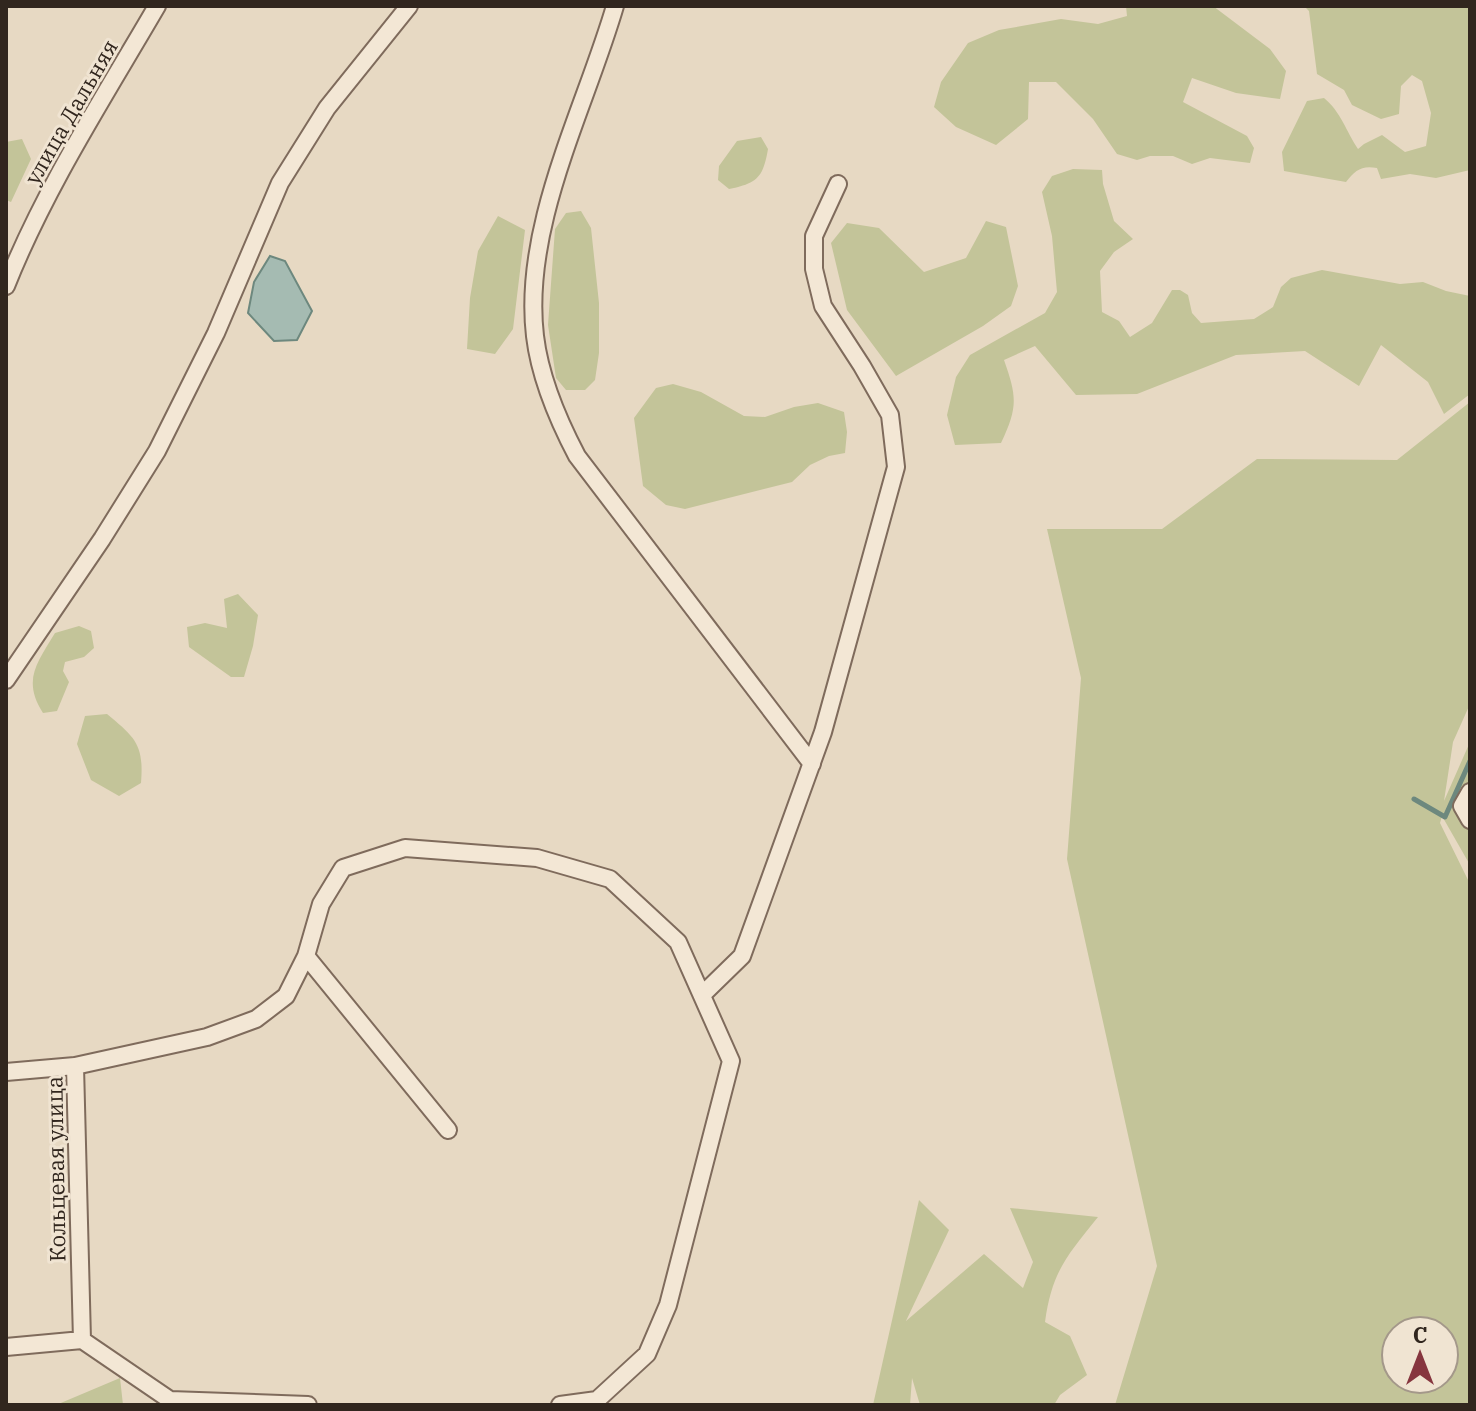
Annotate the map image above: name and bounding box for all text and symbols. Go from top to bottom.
street label: улица Дальняя [17,34,124,189]
street label: Кольцевая улица [39,1076,72,1262]
north arrow [1380,1315,1460,1395]
text: С [1413,1320,1427,1349]

